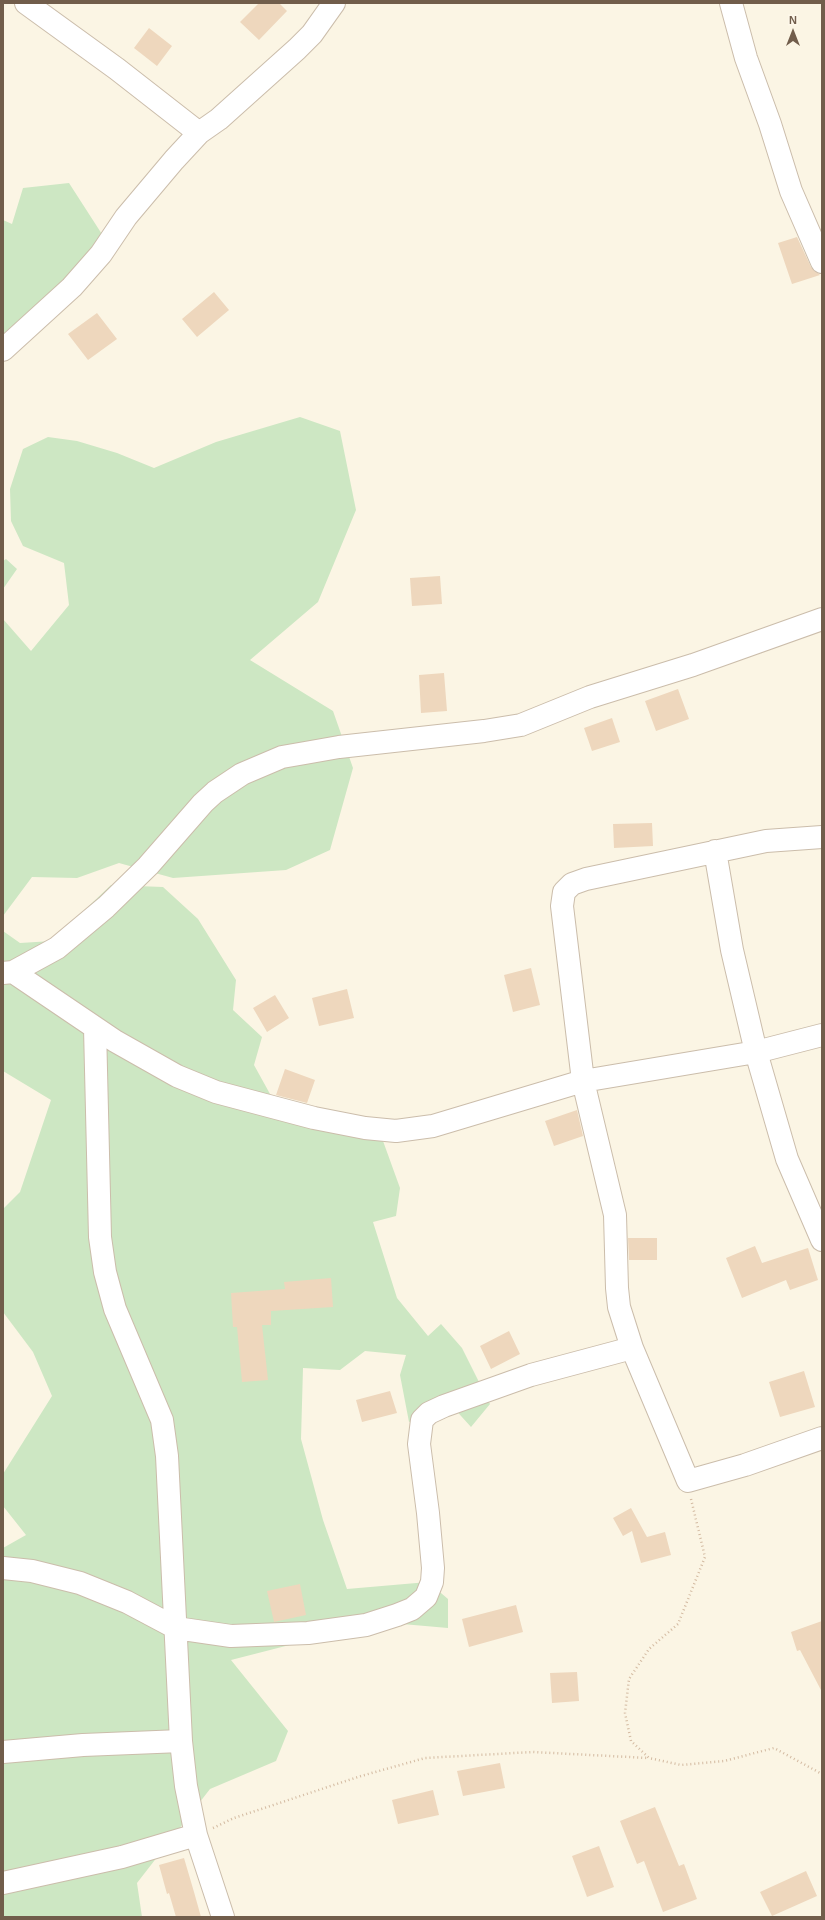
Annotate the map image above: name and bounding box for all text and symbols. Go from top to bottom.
north arrow [773,12,813,52]
text: N [789,14,797,26]

